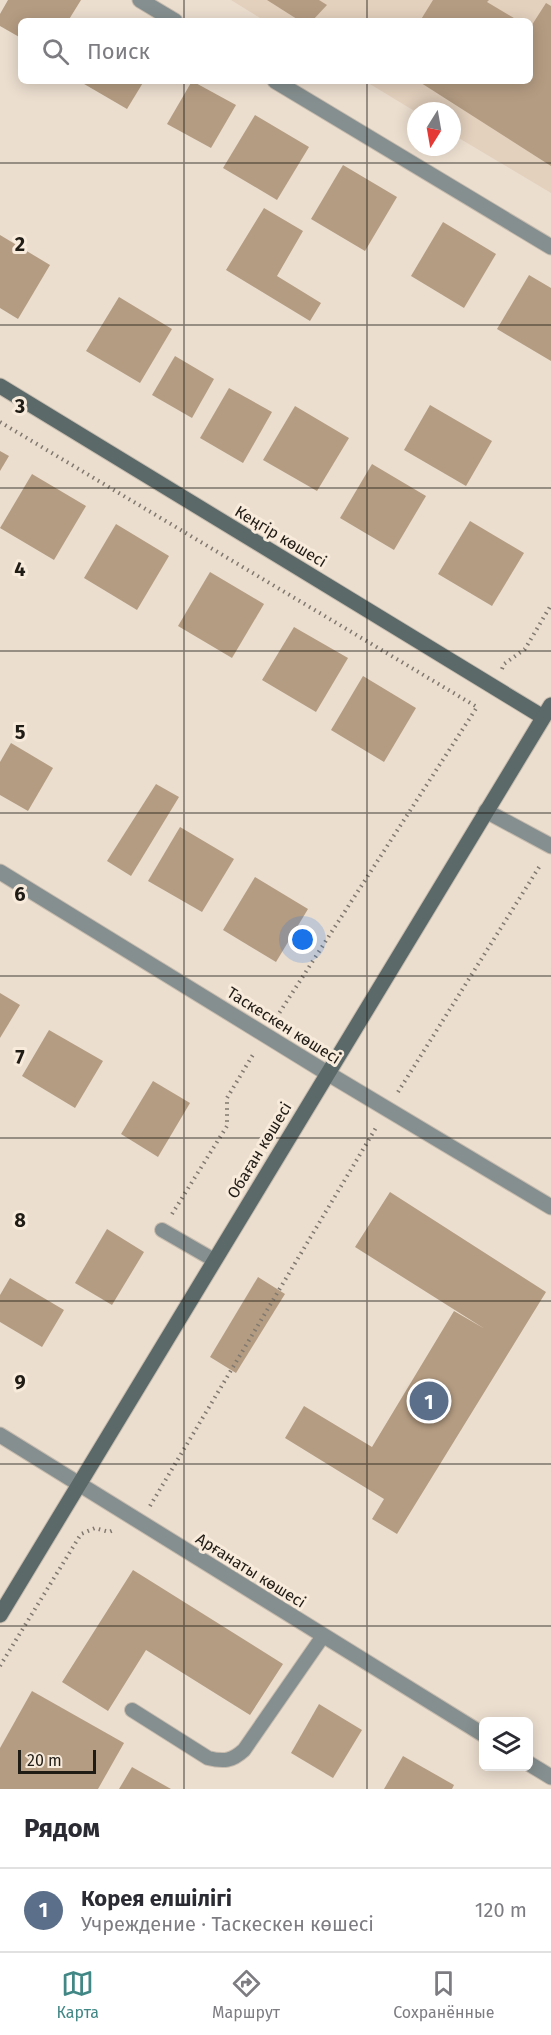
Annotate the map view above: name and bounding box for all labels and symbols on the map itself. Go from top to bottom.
north arrow [407,102,461,156]
text: 2 [15,232,25,256]
text: 3 [14,394,25,418]
street label: Кеңгір көшесі [231,502,330,571]
text: 4 [14,557,26,581]
text: 5 [15,720,26,744]
text: 6 [14,882,26,906]
your location [288,925,317,954]
street label: Таскескен көшесі [224,983,344,1068]
text: 7 [15,1045,25,1069]
street label: Обаған көшесі [223,1099,296,1202]
text: 8 [14,1208,26,1232]
text: 9 [14,1370,26,1394]
pin: 1 [410,1378,448,1424]
street label: Арғанаты көшесі [192,1529,309,1612]
scale bar [18,1747,96,1774]

